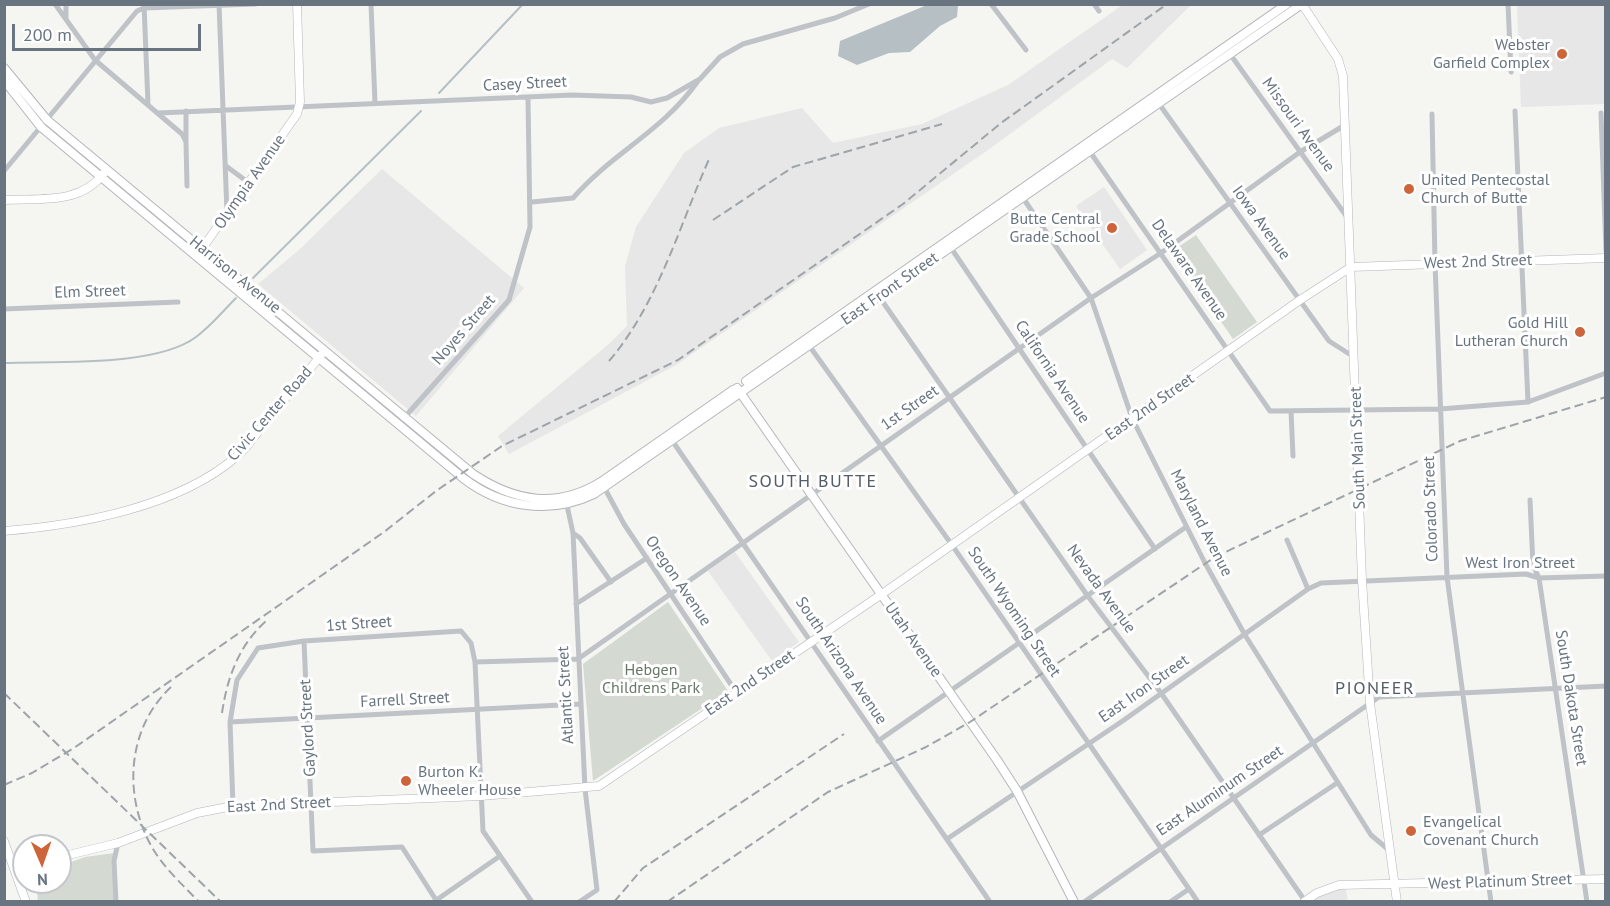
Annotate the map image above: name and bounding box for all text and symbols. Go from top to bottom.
scale bar [15,12,204,50]
text: 200 m [23,23,72,46]
place label: Webster Garfield Complex [1433,35,1550,73]
marker: Webster Garfield Complex [1555,47,1569,61]
street label: Casey Street [483,72,567,96]
street label: Missouri Avenue [1257,74,1339,176]
street label: Olympia Avenue [210,131,290,233]
place label: United Pentecostal Church of Butte [1421,170,1549,208]
street label: Iowa Avenue [1228,182,1294,264]
marker: United Pentecostal Church of Butte [1402,182,1416,196]
place label: Butte Central Grade School [1010,209,1100,247]
street label: Delaware Avenue [1147,216,1231,324]
marker: Butte Central Grade School [1105,221,1119,235]
street label: Harrison Avenue [185,232,285,318]
street label: East Front Street [838,248,942,330]
street label: West 2nd Street [1424,251,1532,273]
street label: Elm Street [54,281,126,303]
street label: Noyes Street [428,291,500,369]
place label: Gold Hill Lutheran Church [1455,313,1568,351]
street label: California Avenue [1011,317,1093,427]
marker: Gold Hill Lutheran Church [1573,325,1587,339]
street label: Civic Center Road [224,363,316,465]
street label: East 2nd Street [1102,369,1198,445]
street label: 1st Street [877,381,943,435]
street label: South Main Street [1346,386,1370,510]
street label: Colorado Street [1420,456,1442,562]
street label: Maryland Avenue [1166,466,1236,580]
district label: SOUTH BUTTE [748,471,878,493]
street label: Oregon Avenue [641,532,715,630]
street label: Nevada Avenue [1062,541,1140,637]
street label: South Wyoming Street [963,543,1065,681]
street label: West Iron Street [1465,553,1575,573]
street label: South Arizona Avenue [791,594,891,728]
street label: Utah Avenue [880,599,946,681]
street label: 1st Street [325,612,393,636]
street label: South Dakota Street [1551,629,1591,767]
street label: Atlantic Street [554,646,578,744]
street label: East 2nd Street [701,646,799,720]
street label: East Iron Street [1095,651,1193,727]
park label: Hebgen Childrens Park [602,660,700,698]
district label: PIONEER [1335,678,1415,700]
street label: Gaylord Street [296,679,320,777]
street label: Farrell Street [360,688,450,712]
street label: East Aluminum Street [1153,742,1287,840]
place label: Burton K. Wheeler House [418,762,521,800]
marker: Burton K. Wheeler House [399,774,413,788]
street label: East 2nd Street [226,793,332,817]
place label: Evangelical Covenant Church [1423,812,1539,850]
marker: Evangelical Covenant Church [1404,824,1418,838]
north arrow [12,834,72,894]
text: N [37,870,48,890]
street label: West Platinum Street [1428,870,1572,894]

